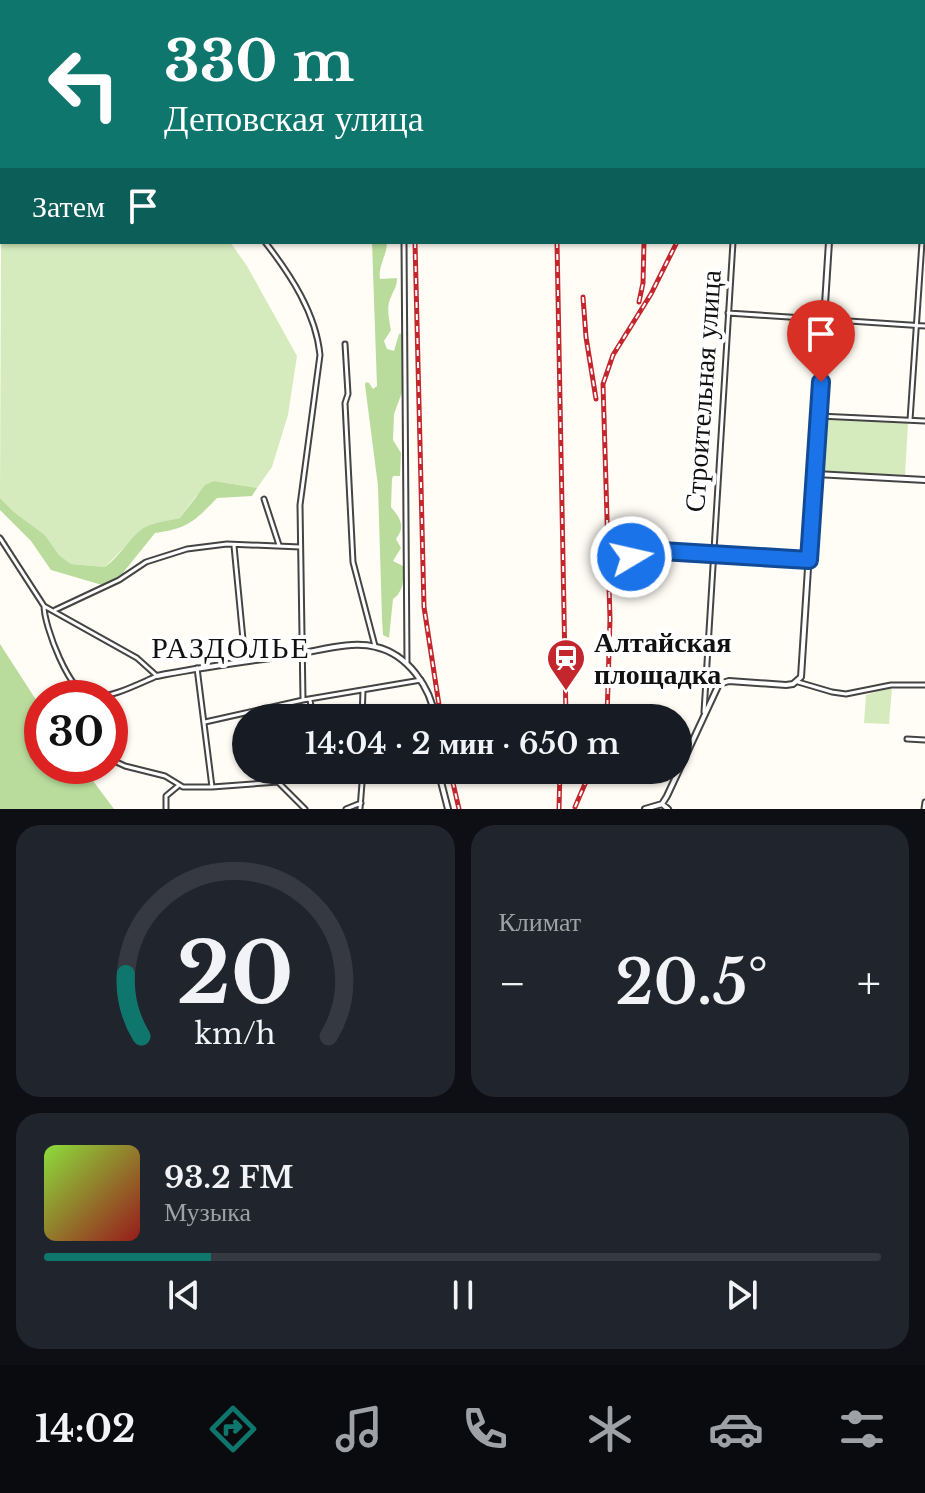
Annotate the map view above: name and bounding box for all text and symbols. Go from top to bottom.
text: 330 m [164,27,354,96]
icon: left [32,32,136,136]
text: Деповская улица [164,96,424,141]
icon: arrive [121,184,165,228]
text: Затем [32,188,105,225]
street label: Строительная улица [677,268,729,513]
pin [787,300,855,382]
icon: arrive [799,312,843,356]
position arrow [589,515,673,599]
place label: Алтайская площадка [594,625,731,692]
district label: РАЗДОЛЬЕ [151,629,311,666]
station icon: Алтайская площадка [545,637,587,692]
speed limit sign: 30 [24,680,128,784]
text: 14:04 · 2 мин · 650 m [304,725,620,762]
text: Климат [499,906,581,938]
text: 20 [177,922,294,1025]
text: 20.5° [615,946,768,1020]
text: − [499,956,526,1011]
text: + [857,956,881,1011]
text: km/h [195,1016,276,1052]
text: 93.2 FM [164,1159,294,1196]
text: Музыка [164,1196,251,1228]
icon: previous [162,1273,206,1317]
icon: pause [441,1273,485,1317]
icon: next [720,1273,764,1317]
icon: directions [205,1401,261,1457]
icon: music [331,1401,387,1457]
icon: phone [457,1401,513,1457]
icon: climate [582,1401,638,1457]
icon: car [708,1401,764,1457]
icon: filters [834,1401,890,1457]
text: 14:02 [35,1407,135,1452]

